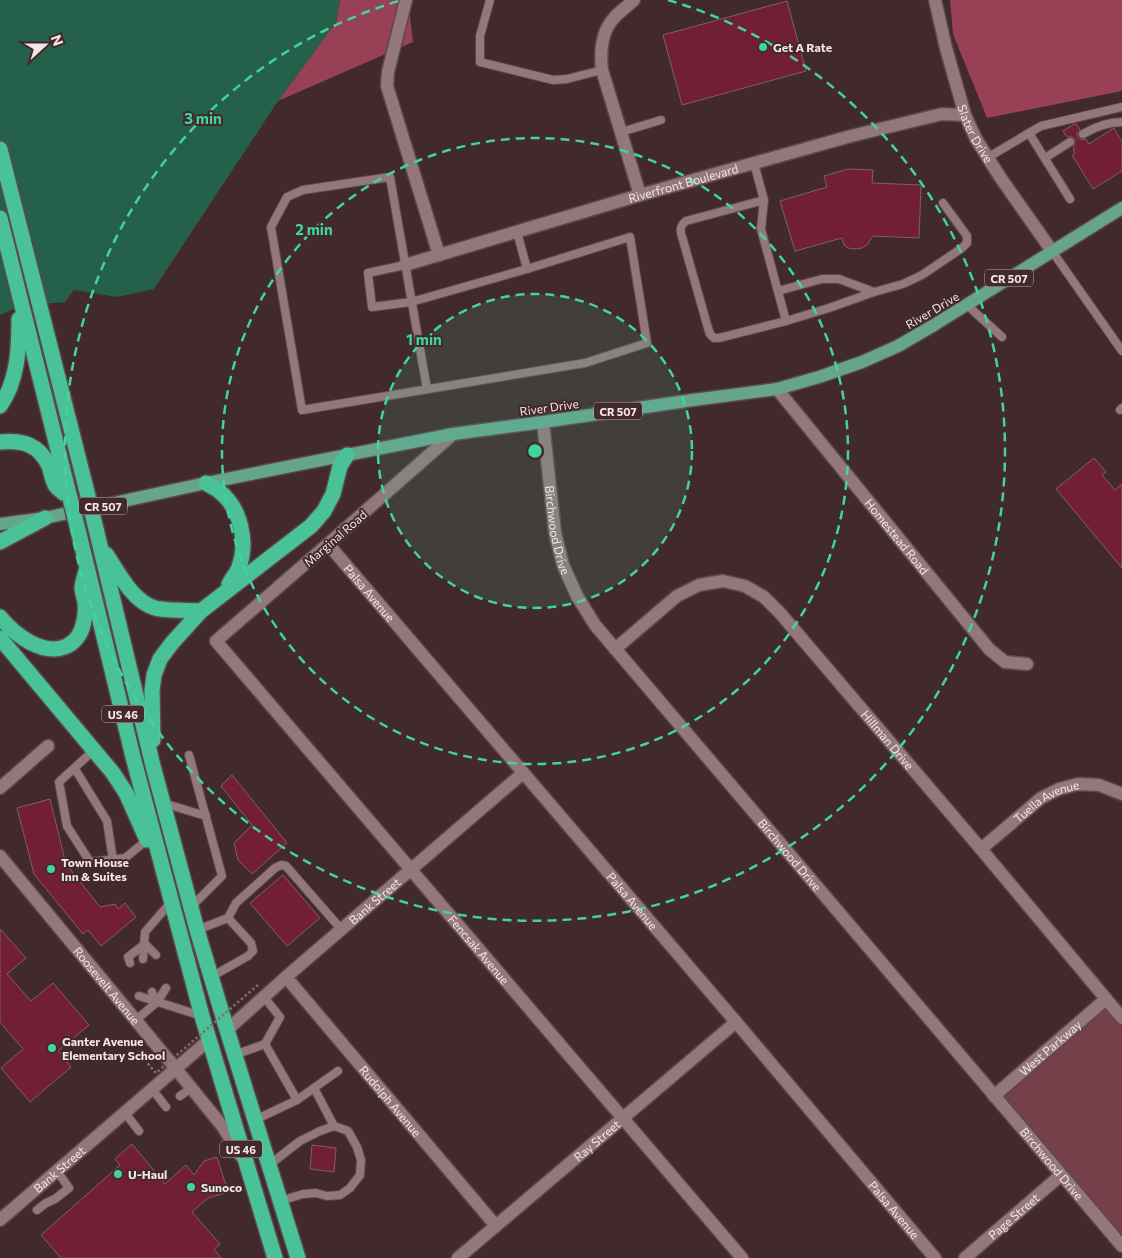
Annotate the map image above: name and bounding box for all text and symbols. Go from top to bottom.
north arrow [20,20,70,70]
text: N [48,32,67,48]
place label: Get A Rate [773,40,832,54]
marker: Get A Rate [757,41,769,53]
street label: Slater Drive [955,103,996,165]
text: 3 min [184,109,222,127]
street label: Riverfront Boulevard [626,161,740,205]
text: 2 min [295,220,333,238]
road number: CR 507 [985,270,1033,286]
street label: River Drive [903,289,961,331]
text: 1 min [406,330,442,348]
street label: River Drive [519,396,579,418]
road number: CR 507 [594,402,642,420]
centre of rings [526,442,544,460]
street label: Birchwood Drive [543,485,573,576]
street label: Homestead Road [862,496,932,577]
road number: CR 507 [79,498,127,514]
street label: Marginal Road [301,507,369,569]
street label: Palsa Avenue [341,561,398,624]
road number: US 46 [102,706,144,722]
street label: Hillman Drive [859,707,917,772]
street label: Tuella Avenue [1011,777,1081,825]
street label: Birchwood Drive [755,816,824,894]
place label: Town House Inn & Suites [61,855,129,883]
marker: Town House Inn & Suites [45,863,57,875]
street label: Palsa Avenue [604,869,661,932]
street label: Bank Street [346,875,403,927]
street label: Fencsak Avenue [446,912,512,987]
street label: Roosevelt Avenue [71,944,143,1027]
street label: West Parkway [1016,1017,1084,1078]
place label: Ganter Avenue Elementary School [62,1034,165,1062]
marker: Ganter Avenue Elementary School [46,1042,58,1054]
street label: Rudolph Avenue [357,1063,424,1139]
street label: Ray Street [571,1116,623,1164]
street label: Birchwood Drive [1017,1125,1086,1202]
road number: US 46 [220,1140,262,1158]
street label: Bank Street [30,1143,88,1195]
place label: U-Haul [128,1167,167,1181]
marker: U-Haul [112,1168,124,1180]
street label: Palsa Avenue [866,1178,923,1241]
place label: Sunoco [201,1180,242,1194]
marker: Sunoco [185,1181,197,1193]
street label: Page Street [985,1190,1042,1242]

